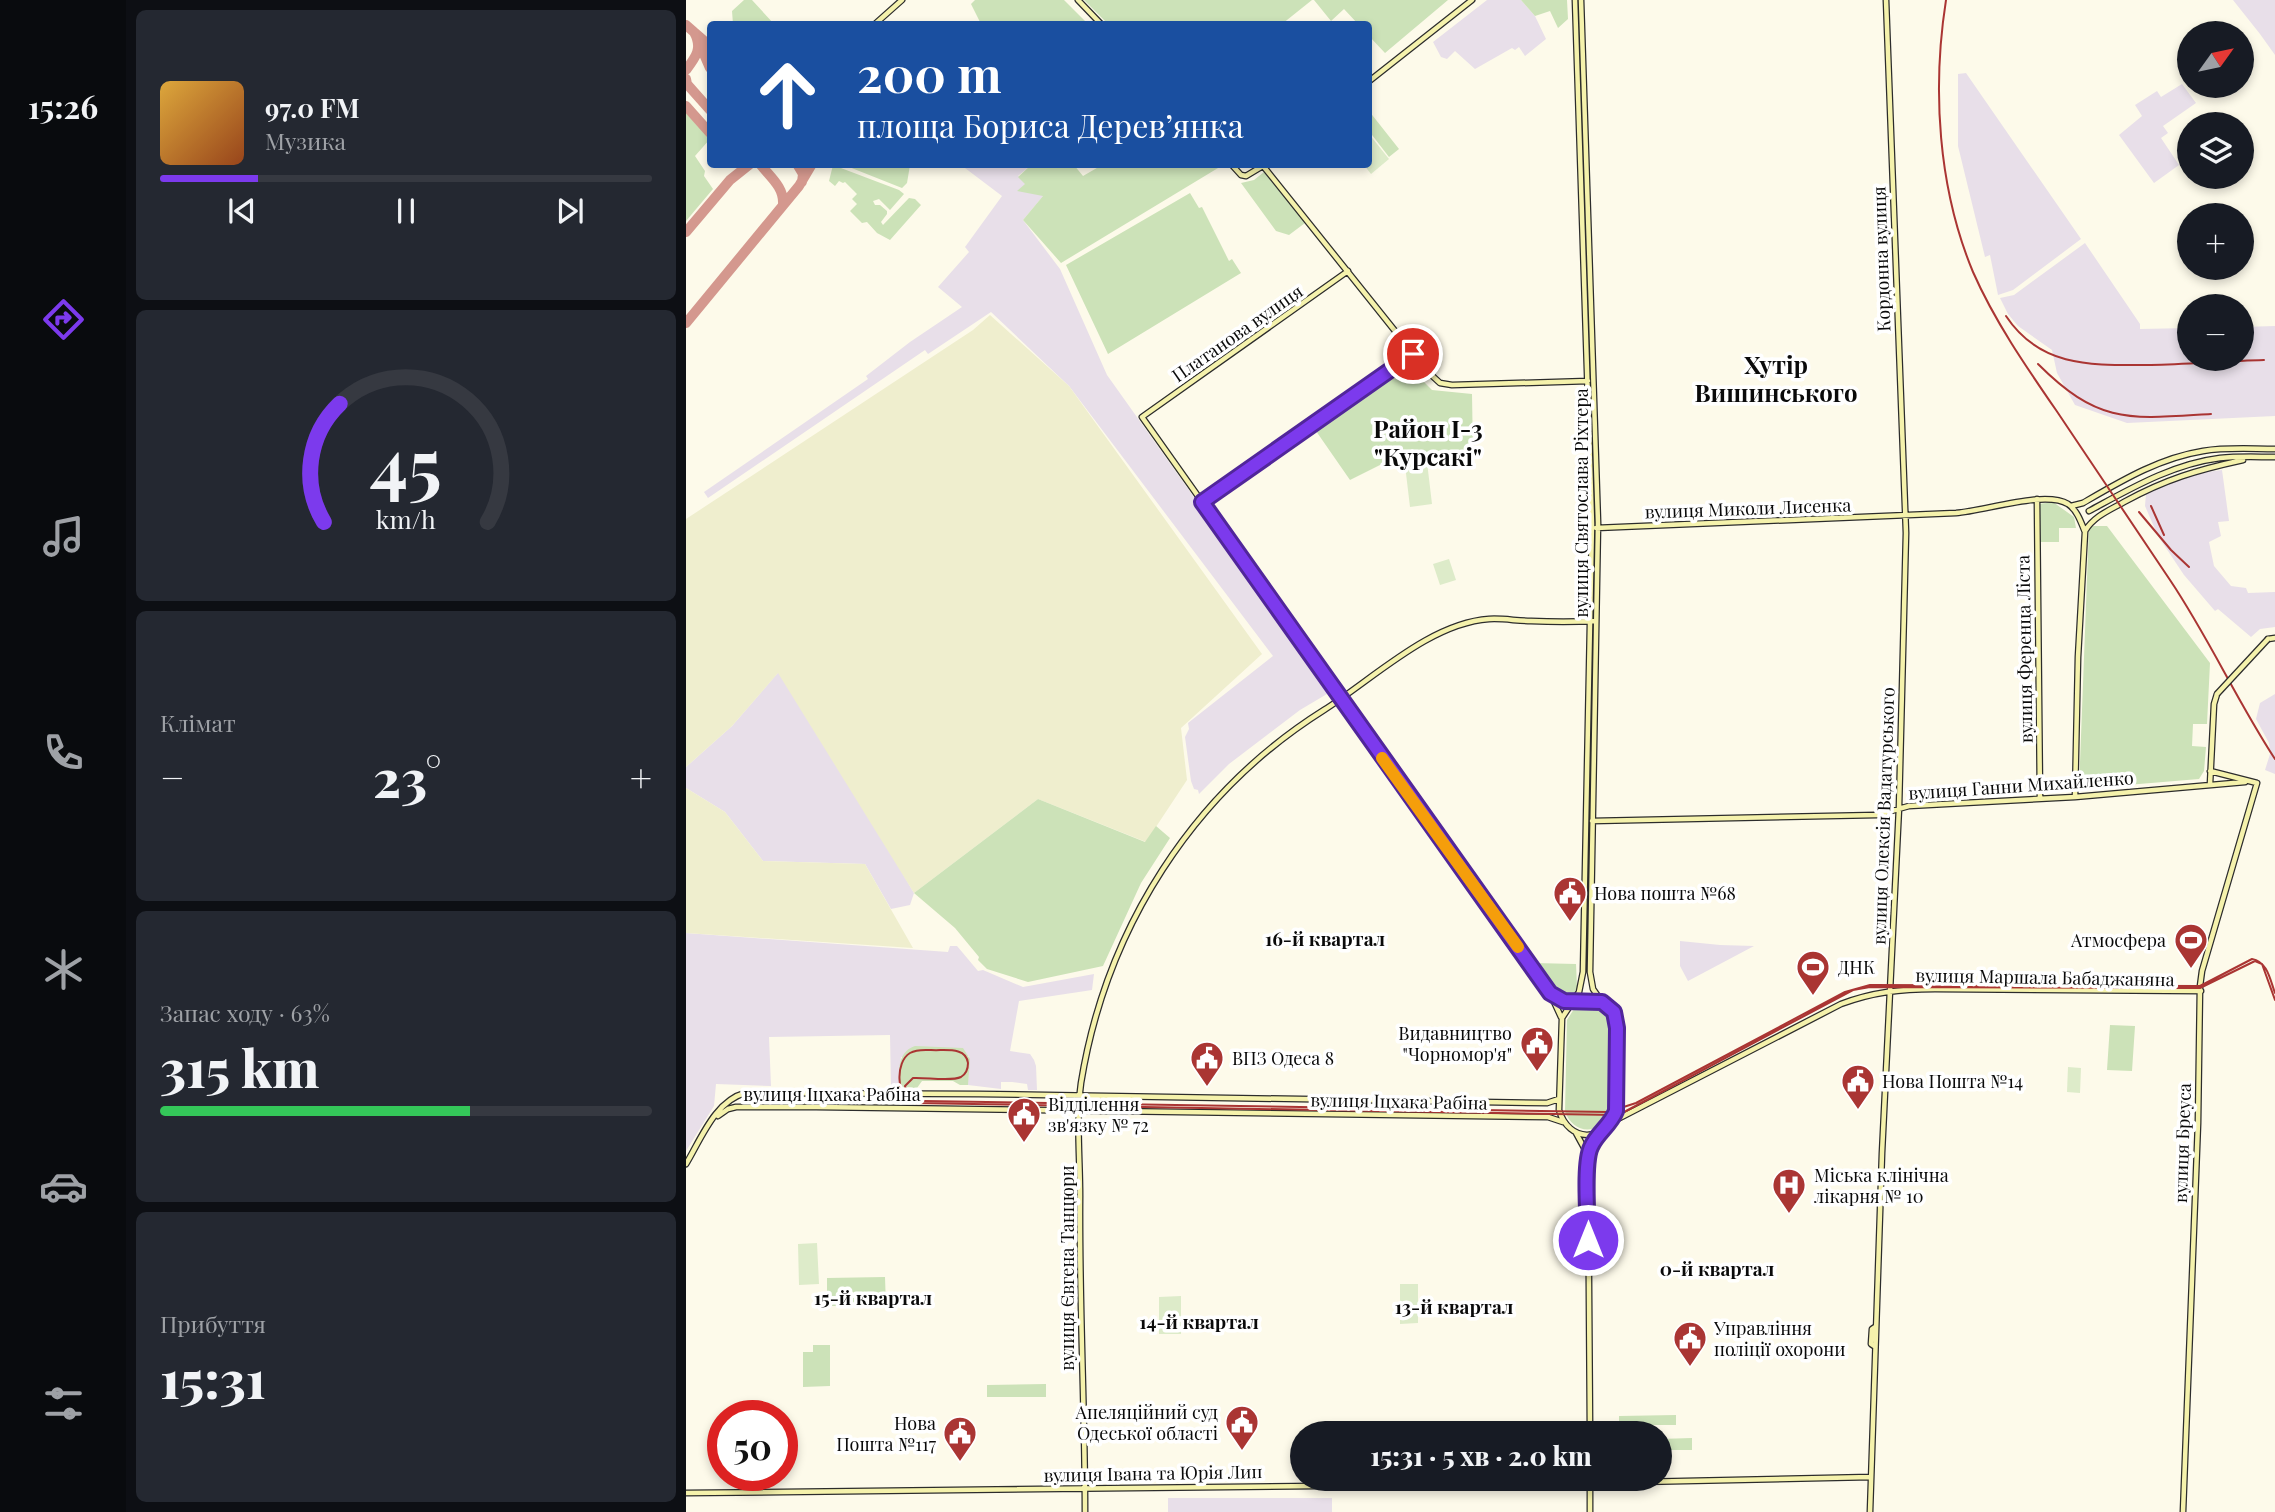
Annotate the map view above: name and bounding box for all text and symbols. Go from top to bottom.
north arrow [2177,21,2254,98]
map controls [2177,21,2254,371]
text: 200 m [857,40,1002,105]
icon: ahead [742,49,833,140]
text: 15:26 [28,84,98,127]
text: 97.0 FM [265,90,360,125]
text: площа Бориса Деревʼянка [857,103,1244,146]
button: layers [2177,112,2254,189]
text: Музика [265,125,346,156]
street label: Кордонна вулиця [1866,186,1896,332]
icon: previous [223,192,261,230]
icon: pause [387,192,425,230]
icon: next [551,192,589,230]
button: + [2177,203,2254,280]
street label: Платанова вулиця [1167,279,1307,387]
button: − [2177,294,2254,371]
icon: directions [39,295,88,344]
pin [1383,324,1443,384]
icon: arrive [1394,335,1432,373]
district label: Хутір Вишинського [1694,348,1858,408]
street label: вулиця Святослава Ріхтера [1569,388,1593,618]
district label: Район І-3 "Курсакі" [1373,412,1483,472]
text: 45 [370,413,442,510]
street label: вулиця Миколи Лисенка [1644,492,1852,524]
text: km/h [376,501,436,534]
icon: music [39,512,88,561]
street label: вулиця Ференца Ліста [2010,555,2038,743]
street label: вулиця Олексія Вадатурського [1867,687,1899,945]
text: Клімат [160,707,236,738]
icon: phone [39,728,88,777]
text: 23° [373,742,441,811]
text: − [160,751,185,802]
text: + [630,751,652,802]
street label: вулиця Ганни Михайленко [1908,765,2135,805]
public building icon: Нова пошта №68 [1551,874,1589,923]
place label: Нова пошта №68 [1594,881,1736,905]
sports icon: Атмосфера [2172,921,2210,970]
district label: 16-й квартал [1265,925,1386,951]
place label: Атмосфера [2070,928,2166,952]
icon: climate [39,945,88,994]
sports icon: ДНК [1794,948,1832,997]
place label: ДНК [1838,955,1875,979]
street label: вулиця Маршала Бабаджаняна [1915,963,2175,991]
text: Запас ходу · 63% [160,997,330,1028]
place label: Видавництво "Чорномор'я" [1398,1021,1512,1066]
public building icon: Видавництво "Чорномор'я" [1518,1024,1556,1073]
text: 315 km [160,1032,319,1101]
public building icon: ВПЗ Одеса 8 [1188,1039,1226,1088]
place label: ВПЗ Одеса 8 [1232,1046,1334,1070]
public building icon: Нова Пошта №14 [1839,1062,1877,1111]
place label: Нова Пошта №14 [1882,1069,2023,1093]
street label: вулиця Іцхака Рабіна [743,1082,921,1106]
street label: вулиця Бреуса [2168,1083,2196,1203]
street label: вулиця Іцхака Рабіна [1310,1087,1488,1115]
place label: Відділення зв'язку № 72 [1048,1092,1149,1137]
public building icon: Відділення зв'язку № 72 [1005,1095,1043,1144]
icon: car [39,1162,88,1211]
place label: Міська клінічна лікарня № 10 [1814,1163,1949,1208]
street label: вулиця Євгена Танцюри [1055,1165,1079,1371]
hospital icon: Міська клінічна лікарня № 10 [1770,1166,1808,1215]
position arrow [1551,1203,1625,1277]
district label: 0-й квартал [1660,1255,1775,1281]
district label: 15-й квартал [814,1284,932,1310]
district label: 13-й квартал [1395,1293,1514,1319]
text: Прибуття [160,1308,266,1339]
district label: 14-й квартал [1139,1308,1259,1334]
place label: Управління поліції охорони [1713,1316,1846,1361]
public building icon: Управління поліції охорони [1671,1319,1709,1368]
text: 15:31 [160,1343,266,1412]
icon: filters [39,1379,88,1428]
speed limit sign: 50 [707,1400,798,1491]
place label: Апеляційний суд Одеської області [1075,1400,1219,1445]
public building icon: Апеляційний суд Одеської області [1223,1403,1261,1452]
place label: Нова Пошта №117 [836,1411,937,1456]
public building icon: Нова Пошта №117 [941,1414,979,1463]
text: 15:31 · 5 хв · 2.0 km [1370,1438,1592,1473]
street label: вулиця Івана та Юрія Лип [1043,1459,1263,1487]

